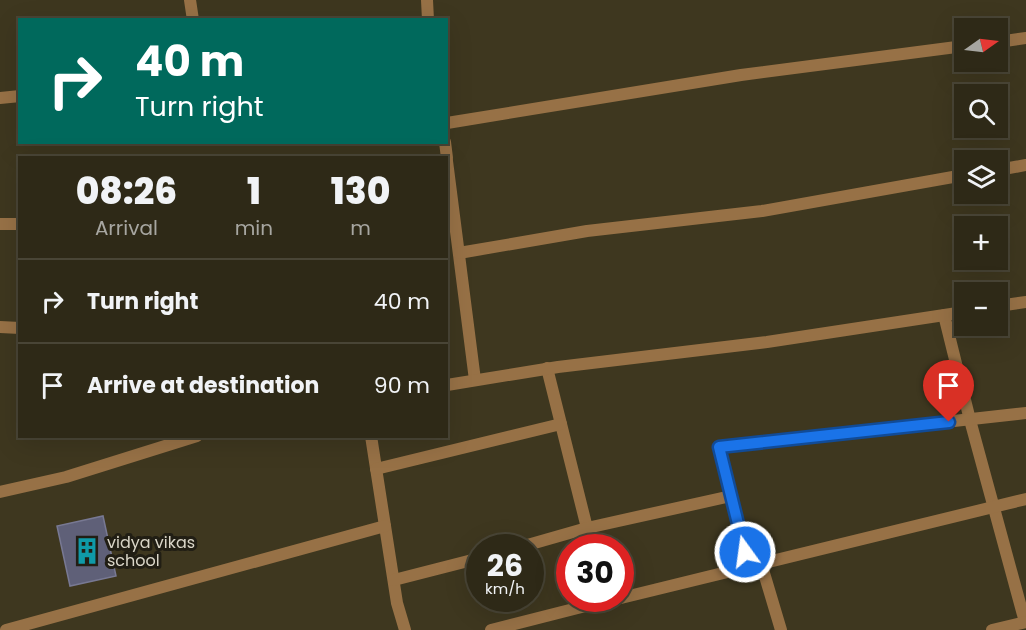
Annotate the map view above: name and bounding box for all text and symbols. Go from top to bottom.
north arrow [954,18,1008,72]
map controls [954,18,1008,336]
text: 40 m [135,32,244,91]
icon: right [36,42,114,120]
button: search [954,84,1008,138]
text: Turn right [135,88,264,125]
button: layers [954,150,1008,204]
text: 08:26 [76,166,177,217]
text: 1 [247,166,261,217]
text: 130 [331,166,390,217]
text: Arrival [95,214,158,242]
text: min [235,214,273,242]
text: m [350,214,371,242]
button: + [954,216,1008,270]
button: − [954,282,1008,336]
icon: right [36,285,69,318]
text: Turn right [87,286,198,317]
text: 40 m [374,286,430,317]
pin [923,360,974,422]
icon: arrive [36,369,69,402]
icon: arrive [932,369,965,402]
text: Arrive at destination [87,370,319,401]
text: 90 m [374,370,430,401]
position arrow [713,520,777,584]
place label: vidya vikas school [107,531,195,572]
speed limit sign: 30 [556,534,634,612]
building icon: vidya vikas school [72,536,102,566]
text: 26 [487,544,523,587]
text: km/h [485,578,525,599]

